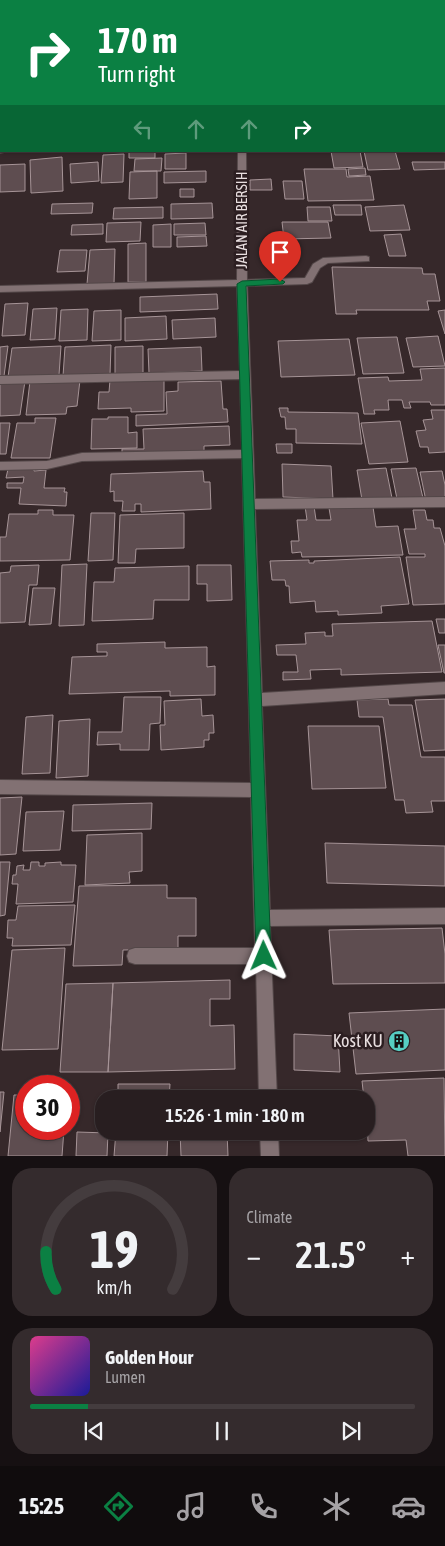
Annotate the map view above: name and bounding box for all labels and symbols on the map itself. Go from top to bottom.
street label: JALAN AIR BERSIH [233,172,250,268]
pin [259,231,301,282]
position arrow [237,929,289,981]
building icon: Kost KU [387,1029,411,1053]
place label: Kost KU [333,1030,383,1051]
speed limit sign: 30 [15,1075,80,1140]

